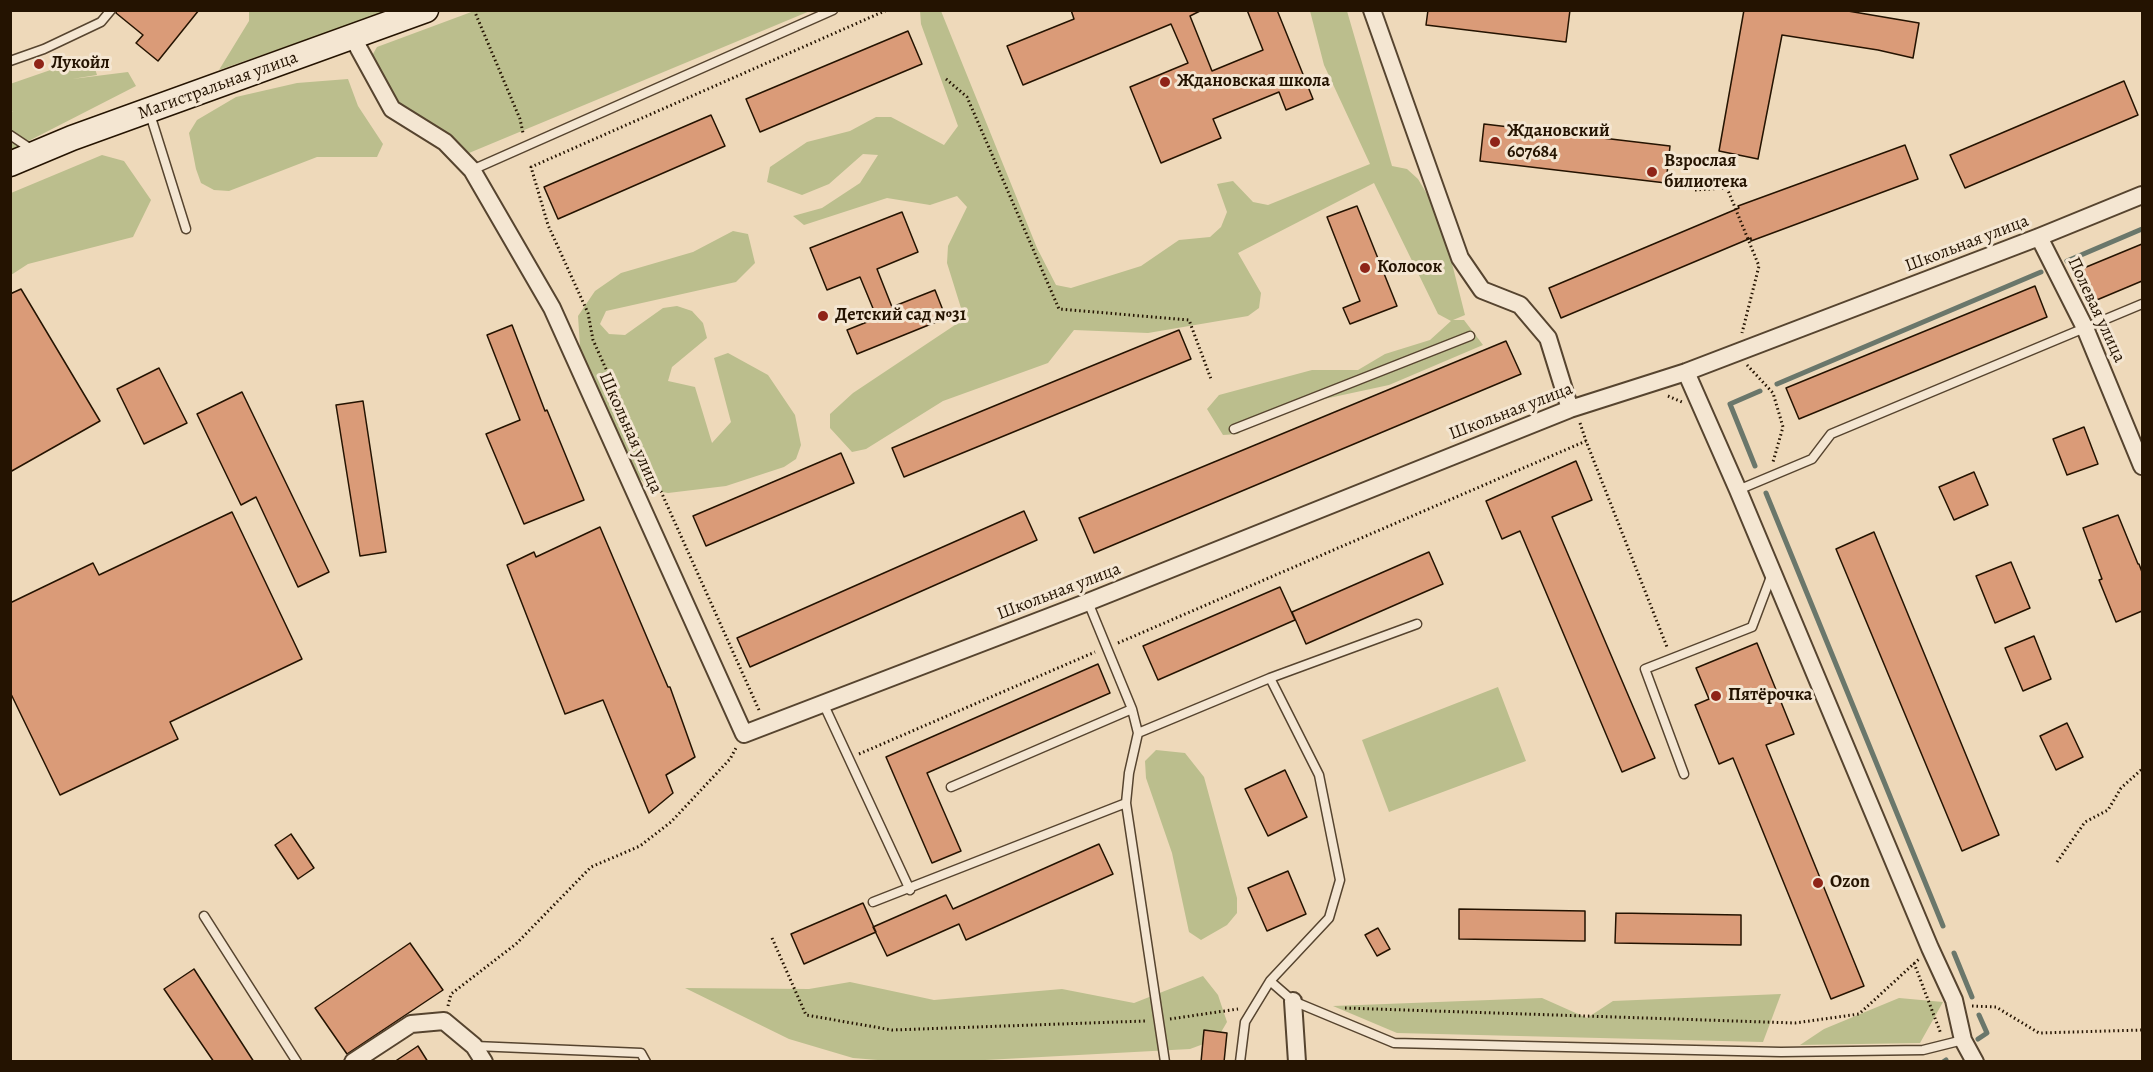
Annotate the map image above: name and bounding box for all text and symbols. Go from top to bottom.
street label: Магистральная улица [135,47,301,125]
place label: Лукойл [51,53,110,75]
marker: Лукойл [32,57,46,71]
place label: Ждановская школа [1177,71,1330,93]
marker: Ждановская школа [1158,75,1172,89]
place label: Ждановский 607684 [1507,121,1610,164]
marker: Ждановский 607684 [1488,135,1502,149]
place label: Взрослая билиотека [1664,151,1748,194]
marker: Взрослая билиотека [1645,165,1659,179]
street label: Школьная улица [1902,210,2032,278]
street label: Полевая улица [2062,254,2130,366]
place label: Колосок [1377,257,1442,279]
marker: Колосок [1358,261,1372,275]
place label: Детский сад №31 [835,305,966,327]
marker: Детский сад №31 [816,309,830,323]
street label: Школьная улица [594,369,666,497]
street label: Школьная улица [1446,378,1576,446]
street label: Школьная улица [994,558,1124,626]
place label: Пятёрочка [1728,685,1812,707]
marker: Пятёрочка [1709,689,1723,703]
place label: Ozon [1830,872,1870,894]
marker: Ozon [1811,876,1825,890]

